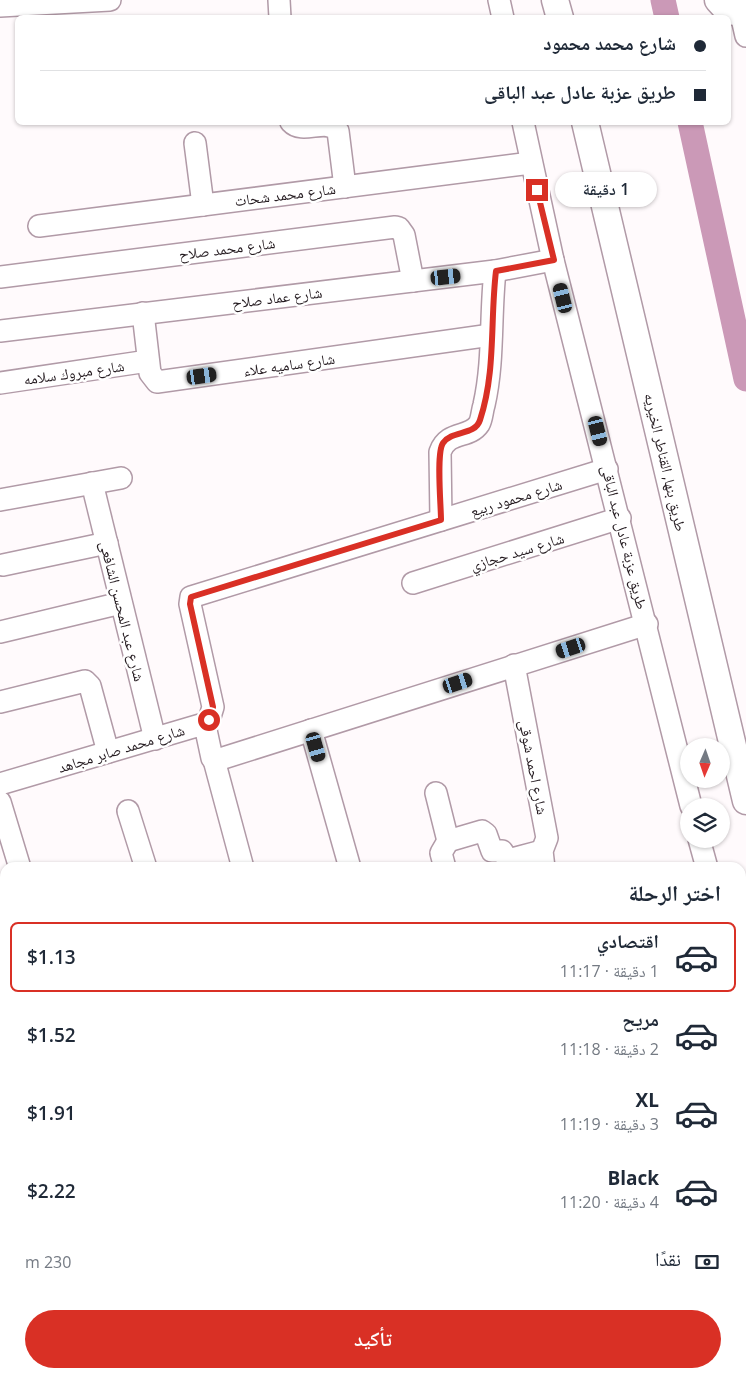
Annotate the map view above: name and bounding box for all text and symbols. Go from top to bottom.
text: شارع محمد محمود [543,30,676,56]
text: طريق عزبة عادل عبد الباقى [484,79,676,105]
callout: 1 دقيقة [554,172,657,208]
street label: شارع محمد شحات [233,178,337,211]
text: 1 دقيقة [583,178,629,200]
route end [526,179,548,201]
street label: شارع محمد صلاح [178,232,277,265]
car [430,268,461,286]
street label: شارع عماد صلاح [231,282,323,313]
car [552,282,573,314]
street label: شارع ساميه علاء [242,348,336,381]
street label: شارع مبروك سلامه [22,355,126,390]
car [186,366,217,386]
street label: طريق بنها, القناطر الخيريه [639,391,692,533]
car [587,415,608,447]
street label: طريق عزبة عادل عبد الباقى [596,463,653,612]
street label: شارع محمود ربيع [468,474,565,521]
street label: شارع سيد حجازي [468,527,567,577]
street label: شارع عبد المحسن الشافعى [95,539,150,684]
car [554,636,587,660]
car [441,671,474,695]
route start [198,709,220,731]
street label: شارع احمد شوقى [514,718,553,816]
street label: شارع محمد صابر مجاهد [55,719,187,778]
car [304,731,327,763]
north arrow [680,738,730,788]
map controls [680,738,730,848]
button: layers [680,798,730,848]
text: اختر الرحلة [629,877,721,907]
text: اقتصادي [597,928,659,954]
icon: car [674,935,719,980]
text: $1.13 [27,944,76,970]
text: 1 دقيقة · 11:17 [560,960,659,982]
text: مريح [622,1006,659,1032]
icon: car [674,1013,719,1058]
text: $1.52 [27,1022,76,1048]
text: 2 دقيقة · 11:18 [560,1038,659,1060]
text: XL [636,1087,659,1113]
icon: car [674,1091,719,1136]
text: $1.91 [27,1100,76,1126]
text: 3 دقيقة · 11:19 [560,1113,659,1135]
text: Black [607,1165,659,1191]
icon: car [674,1169,719,1214]
text: $2.22 [27,1178,76,1204]
text: 4 دقيقة · 11:20 [560,1191,659,1213]
text: نقدًا [655,1246,681,1272]
icon: cash [693,1248,721,1276]
text: 230 m [25,1251,71,1273]
button: تأكيد [25,1310,721,1368]

